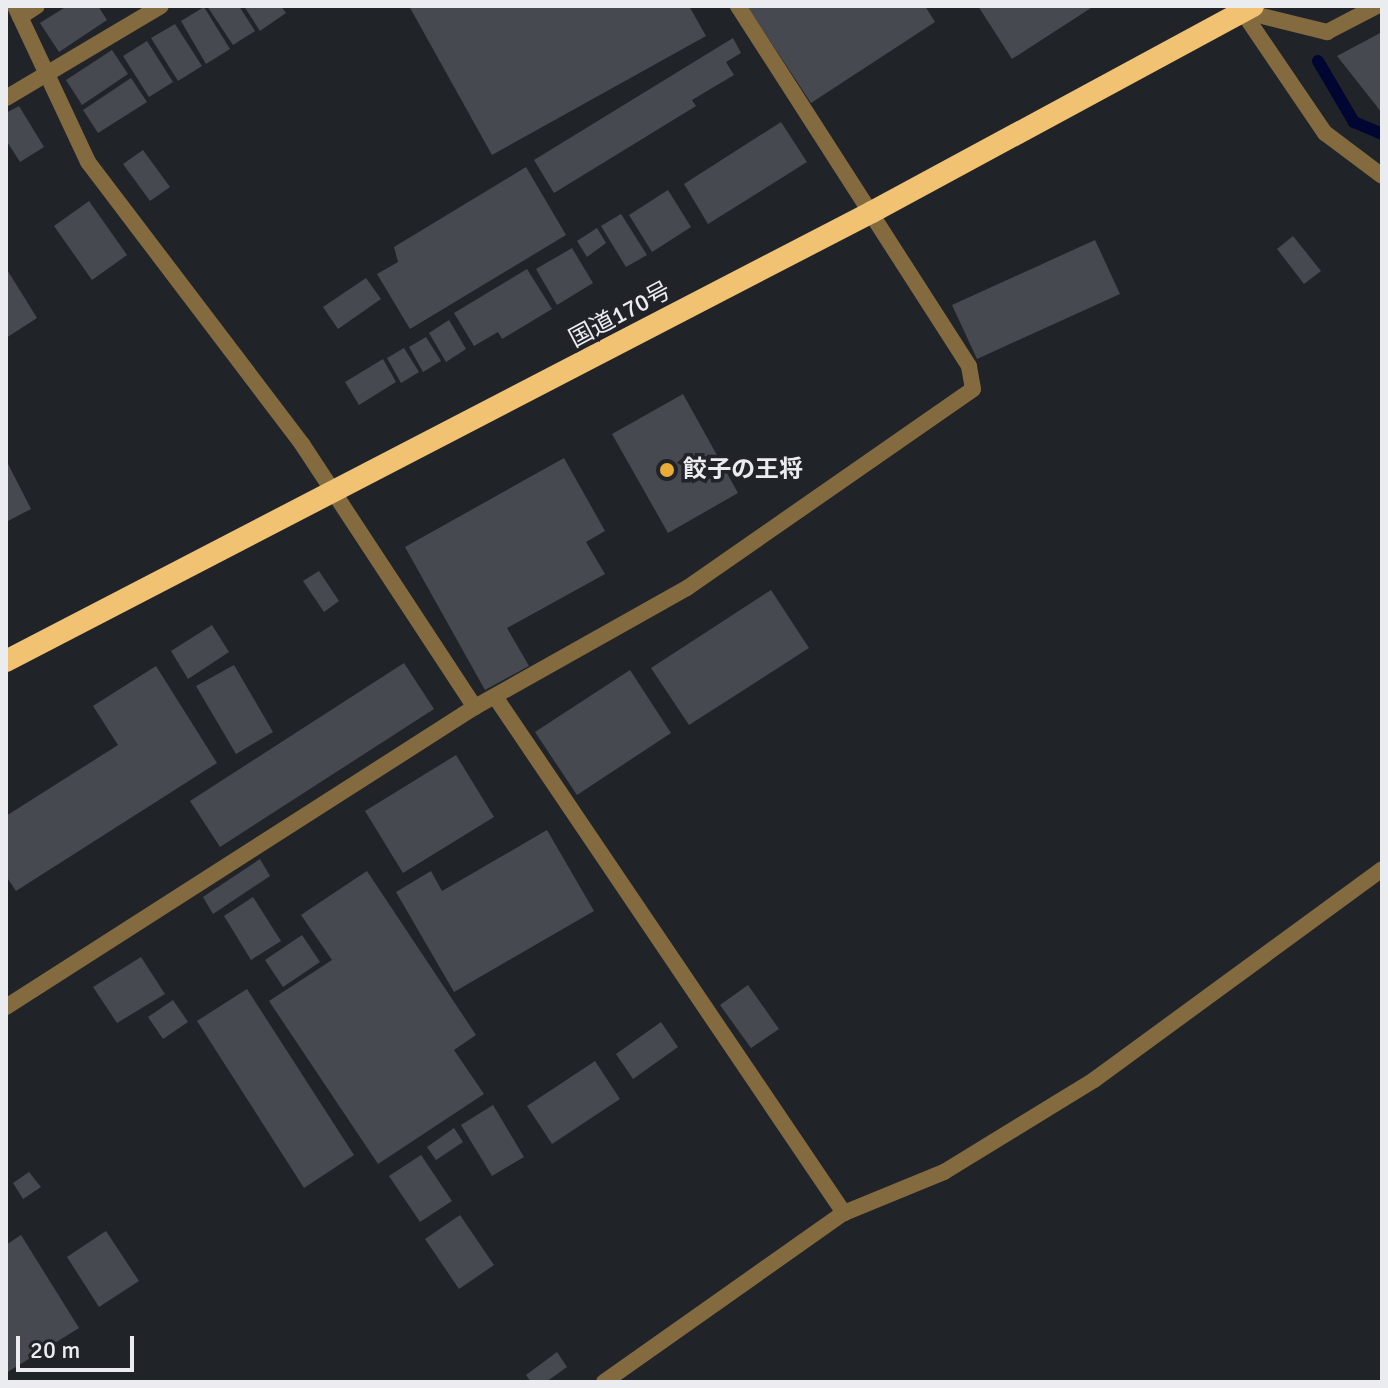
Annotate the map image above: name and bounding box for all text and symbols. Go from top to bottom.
street label: 国道170号 [564,276,676,354]
place label: 餃子の王将 [683,456,803,484]
marker: 餃子の王将 [658,461,676,479]
scale bar [20,1320,138,1370]
text: 20 m [30,1335,80,1365]

